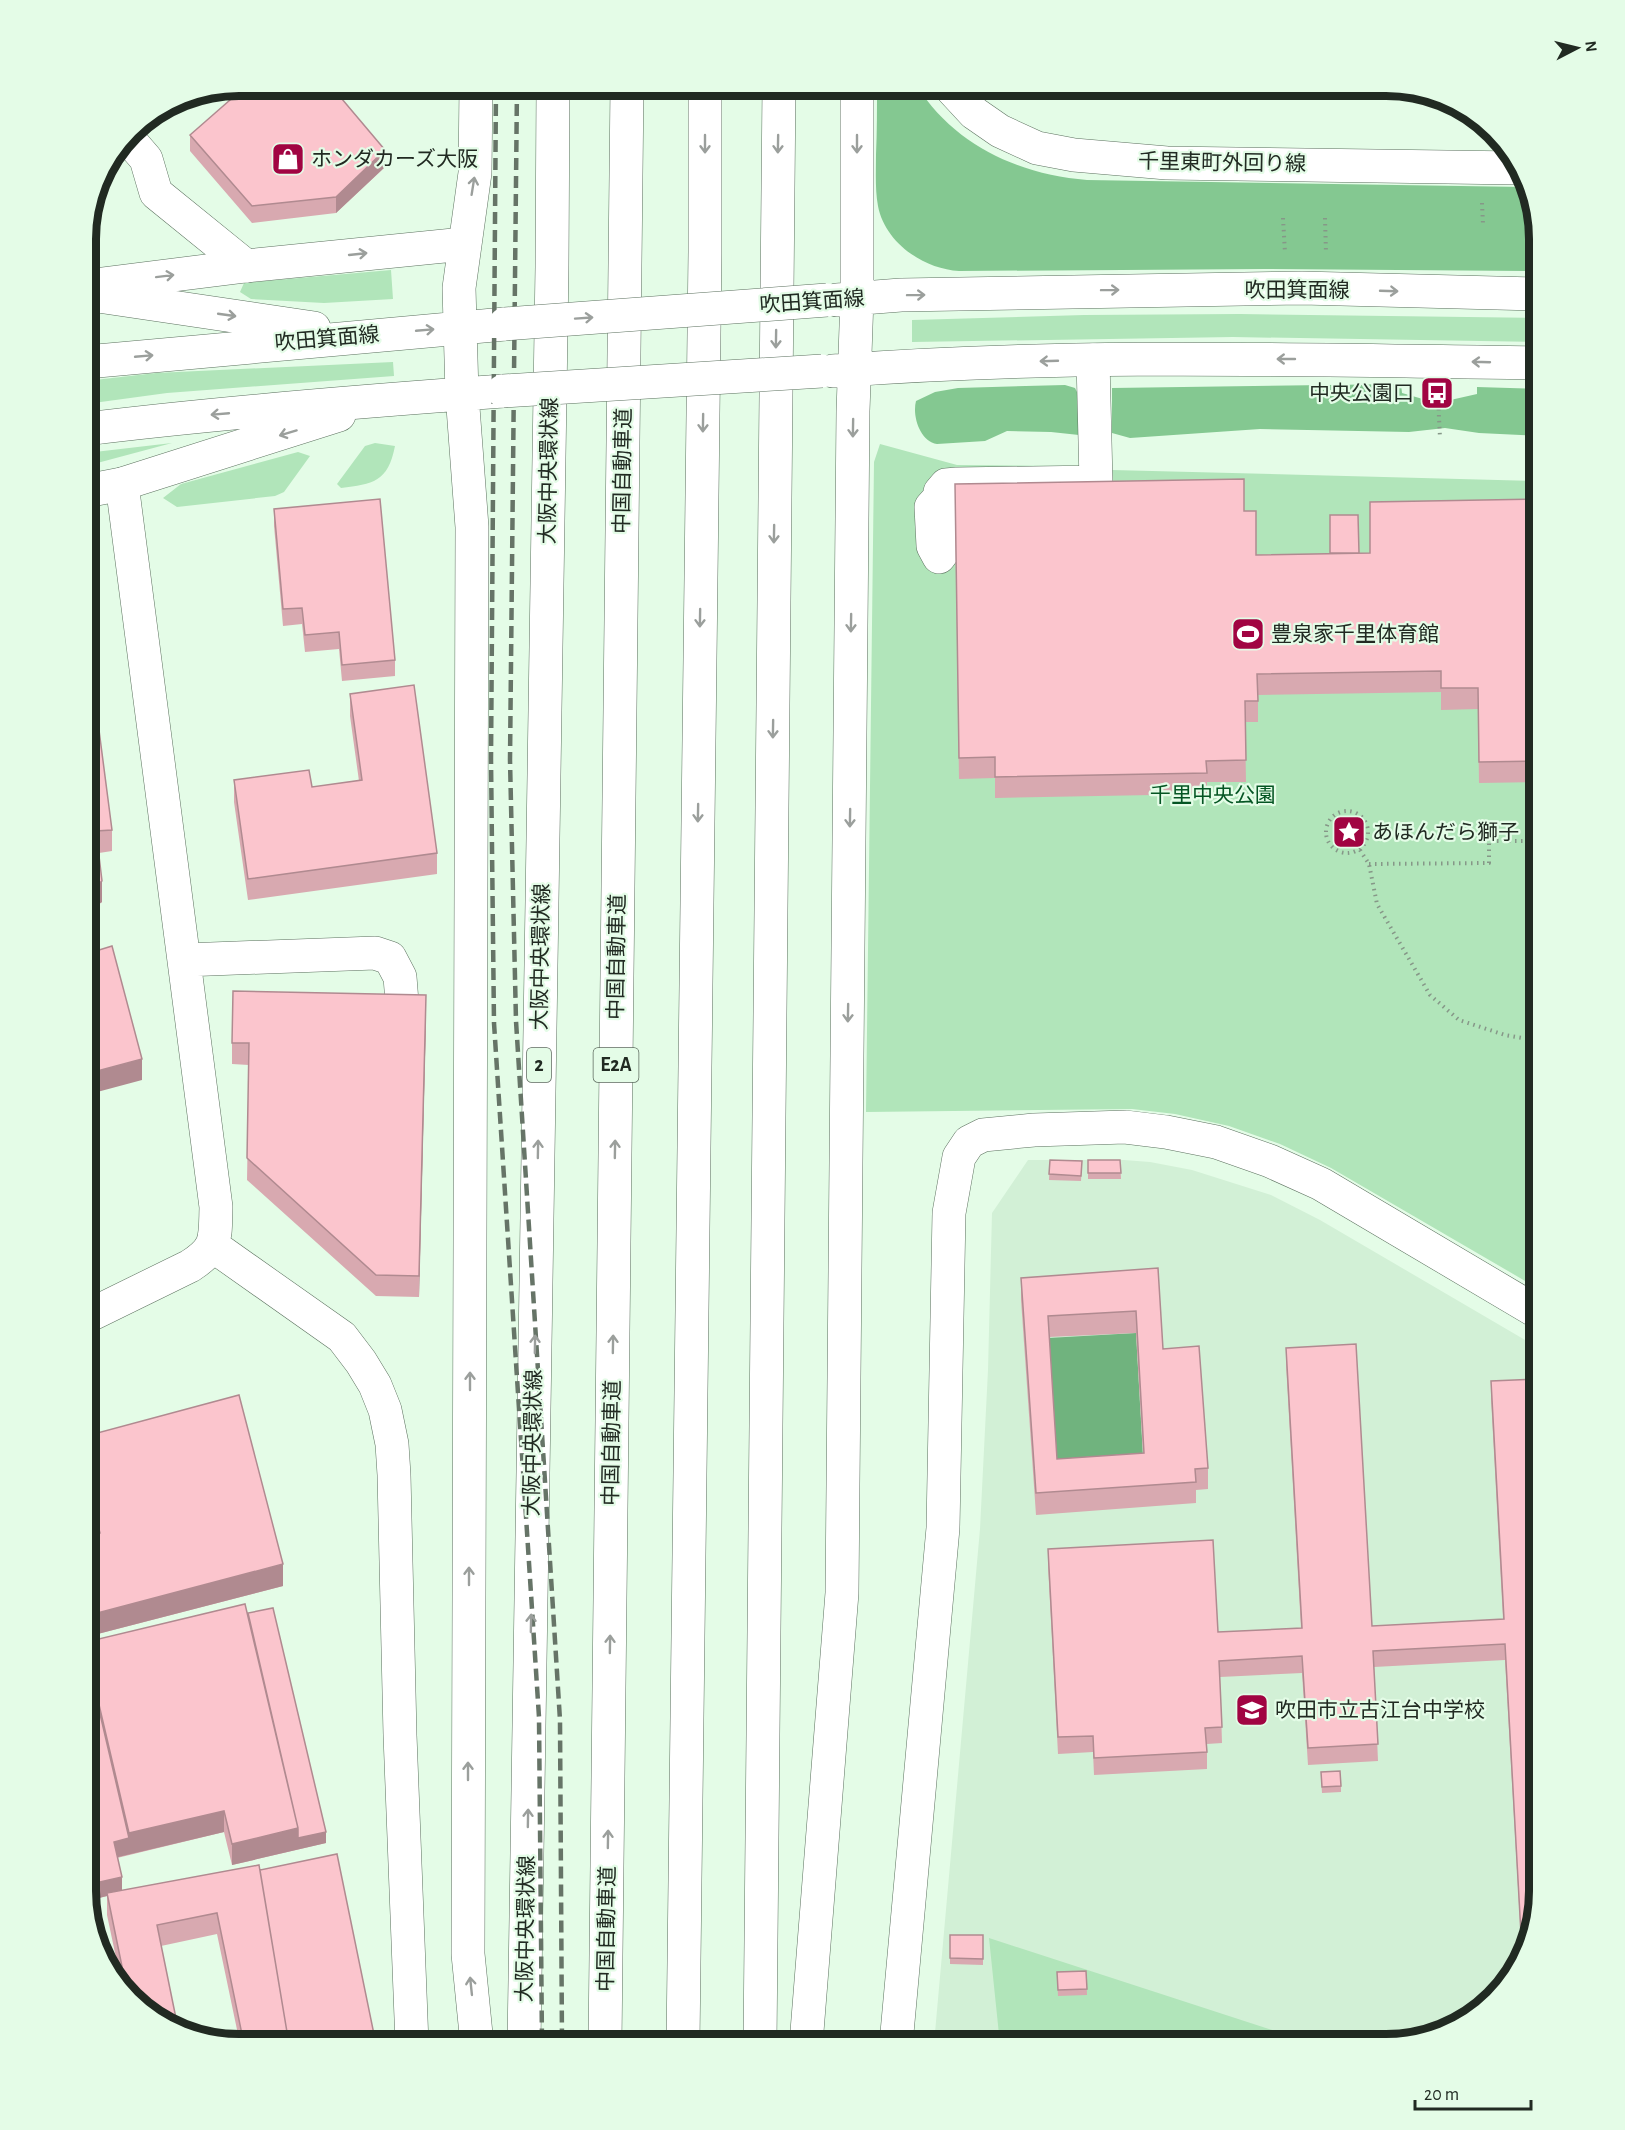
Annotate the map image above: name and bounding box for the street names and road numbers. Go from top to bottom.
street label: 千里東町外回り線 [1138,150,1306,175]
street label: 吹田箕面線 [1245,279,1350,301]
street label: 吹田箕面線 [759,287,865,316]
street label: 吹田箕面線 [274,323,380,354]
street label: 大阪中央環状線 [536,397,561,545]
street label: 中国自動車道 [610,408,635,534]
street label: 大阪中央環状線 [528,883,553,1031]
street label: 中国自動車道 [604,894,629,1020]
road number: 2 [527,1048,551,1082]
road number: E2A [594,1048,638,1082]
street label: 大阪中央環状線 [520,1369,545,1517]
street label: 中国自動車道 [599,1380,624,1506]
street label: 大阪中央環状線 [513,1855,538,2003]
street label: 中国自動車道 [594,1866,619,1992]

